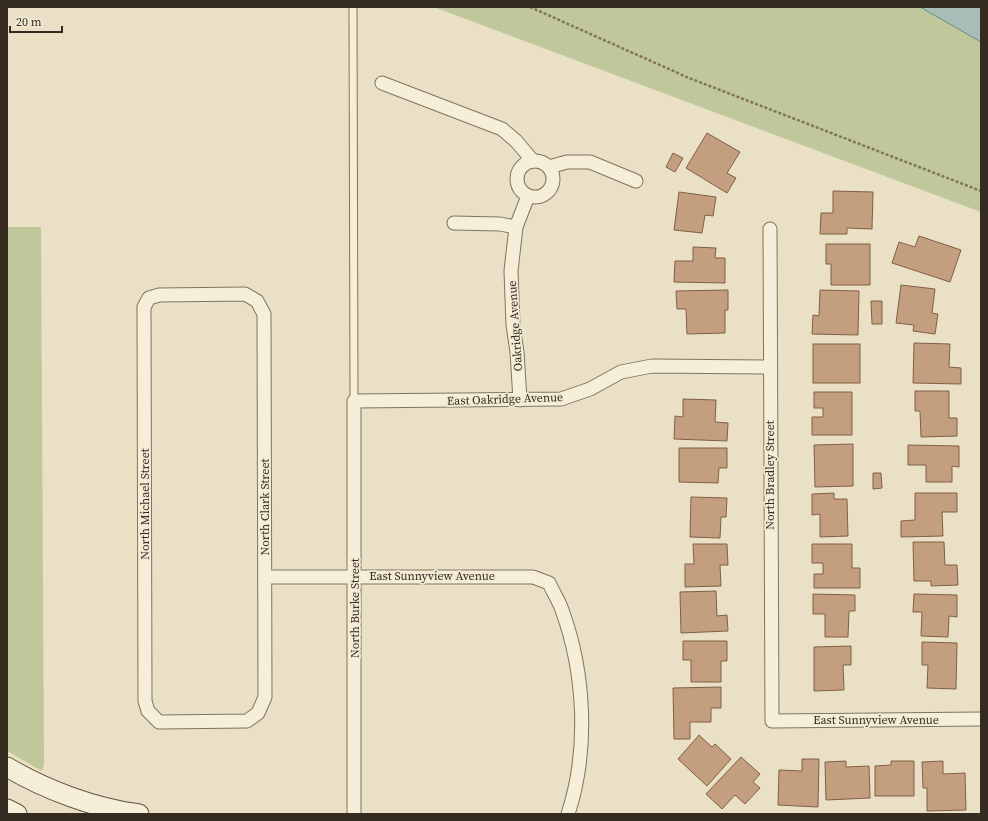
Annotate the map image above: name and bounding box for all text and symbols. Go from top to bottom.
scale bar [10,8,62,34]
text: 20 m [16,14,42,30]
street label: Oakridge Avenue [504,280,526,372]
street label: East Oakridge Avenue [447,389,563,409]
street label: North Bradley Street [762,420,778,530]
street label: North Michael Street [137,448,153,560]
street label: North Clark Street [257,458,273,555]
street label: North Burke Street [347,558,363,658]
street label: East Sunnyview Avenue [369,568,495,584]
street label: East Sunnyview Avenue [813,712,939,728]

